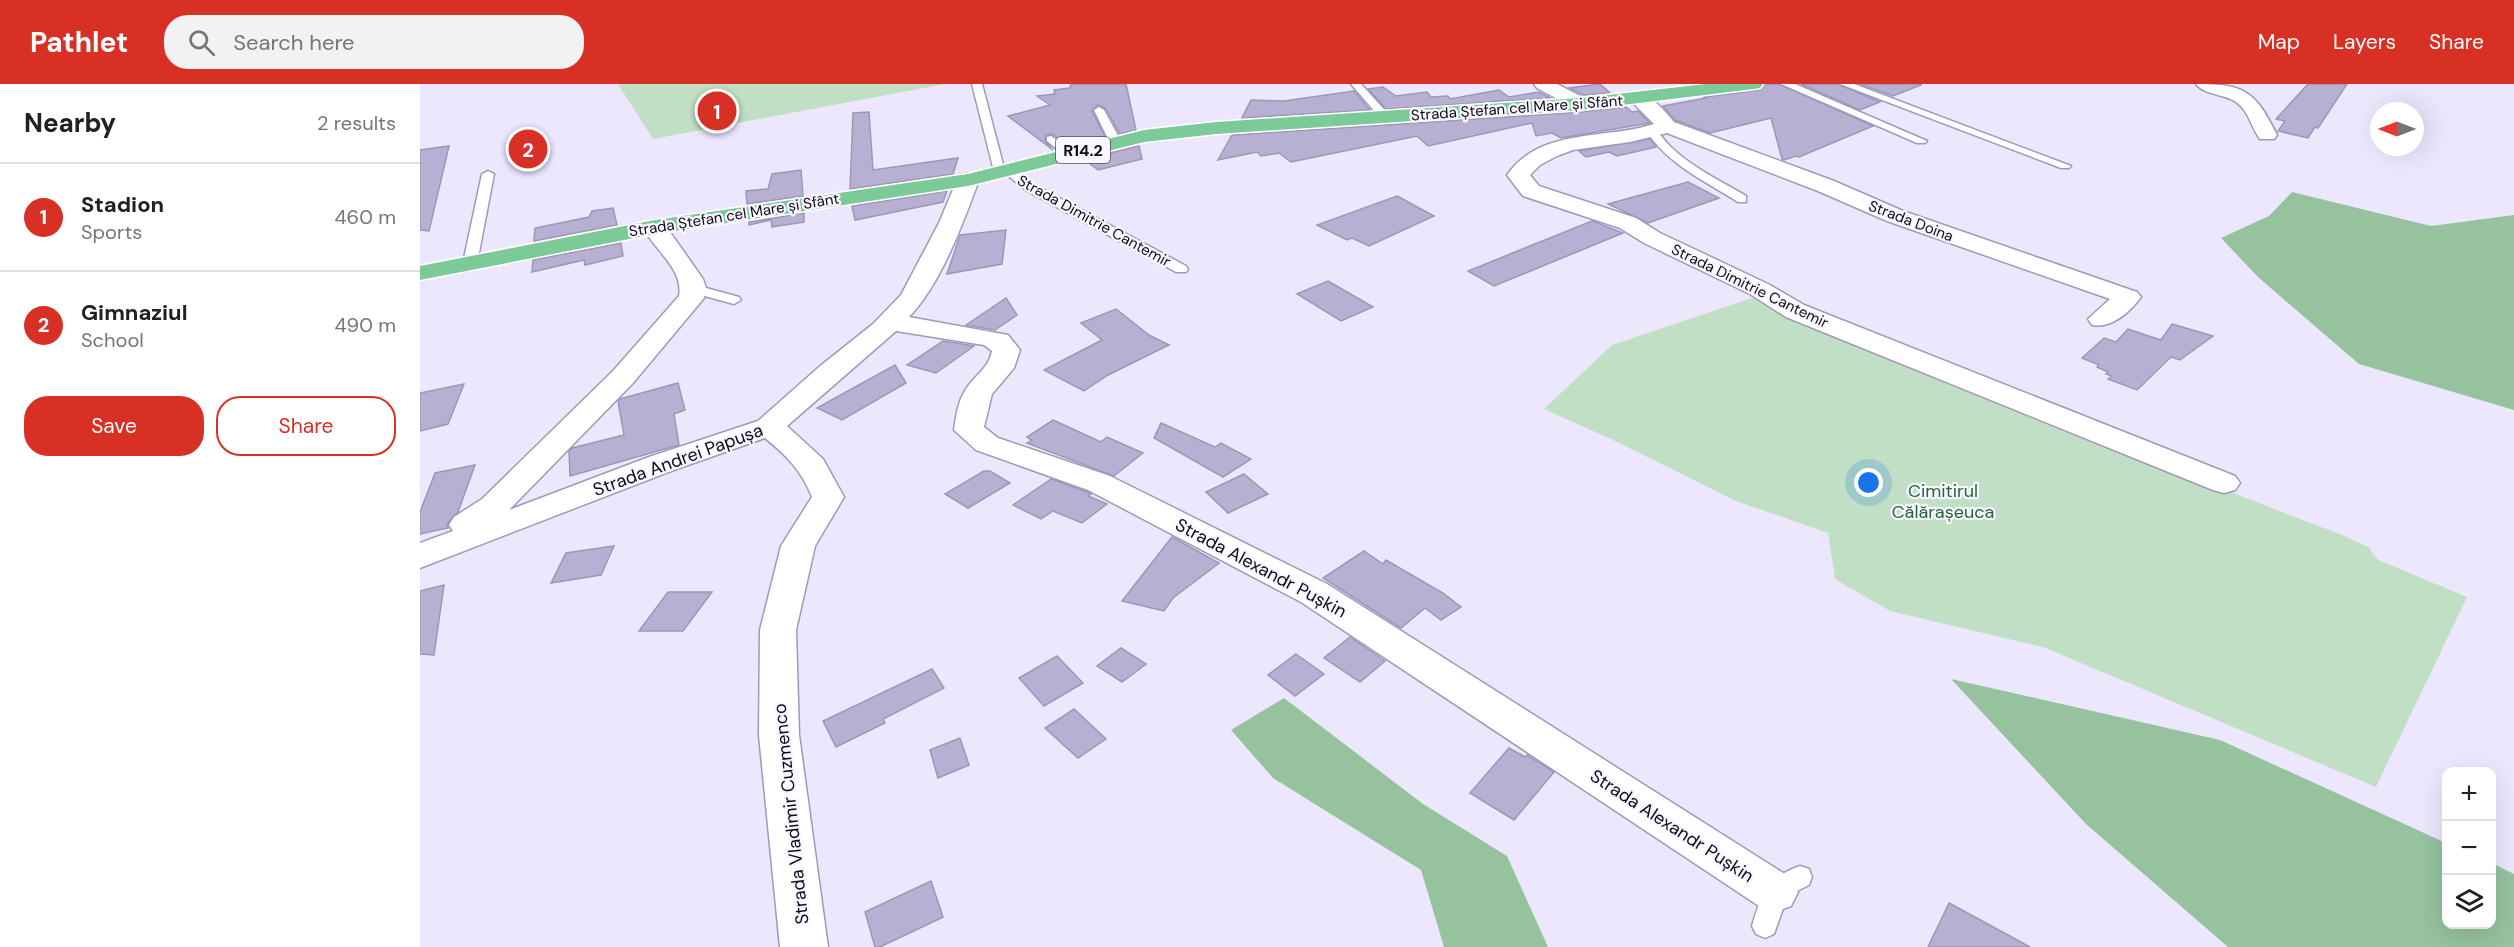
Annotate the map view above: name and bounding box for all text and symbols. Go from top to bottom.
search box [164,15,584,69]
text: Pathlet [30,24,128,61]
icon: search [185,26,218,59]
text: Search here [233,28,355,57]
text: Map [2258,28,2300,56]
text: Layers [2333,28,2396,56]
text: Share [2429,28,2484,56]
pin: 1 [698,88,736,134]
street label: Strada Ștefan cel Mare și Sfânt [1410,91,1624,125]
north arrow [2370,102,2424,156]
text: Nearby [24,106,116,140]
text: 2 results [317,110,396,136]
pin: 2 [508,126,548,172]
road number: R14.2 [1056,137,1110,163]
street label: Strada Dimitrie Cantemir [1014,170,1175,272]
street label: Strada Ștefan cel Mare și Sfânt [627,188,841,242]
text: Stadion [81,190,164,219]
street label: Strada Doina [1866,196,1956,246]
text: 1 [40,204,47,230]
text: 460 m [334,204,396,230]
text: Sports [81,219,142,245]
street label: Strada Dimitrie Cantemir [1668,239,1832,333]
text: Gimnaziul [81,298,188,327]
text: 2 [38,312,49,338]
text: 490 m [334,312,396,338]
text: School [81,327,144,353]
button: Save [24,396,204,456]
button: Share [216,396,396,456]
street label: Strada Andrei Papușa [590,418,766,502]
your location [1854,468,1883,497]
park label: Cimitirul Călărașeuca [1892,479,1994,524]
street label: Strada Alexandr Pușkin [1171,513,1351,623]
street label: Strada Vladimir Cuzmenco [767,702,815,926]
street label: Strada Alexandr Pușkin [1585,764,1759,888]
map controls [2442,767,2496,929]
button: + [2442,767,2496,821]
button: − [2442,821,2496,875]
button: layers [2442,875,2496,929]

